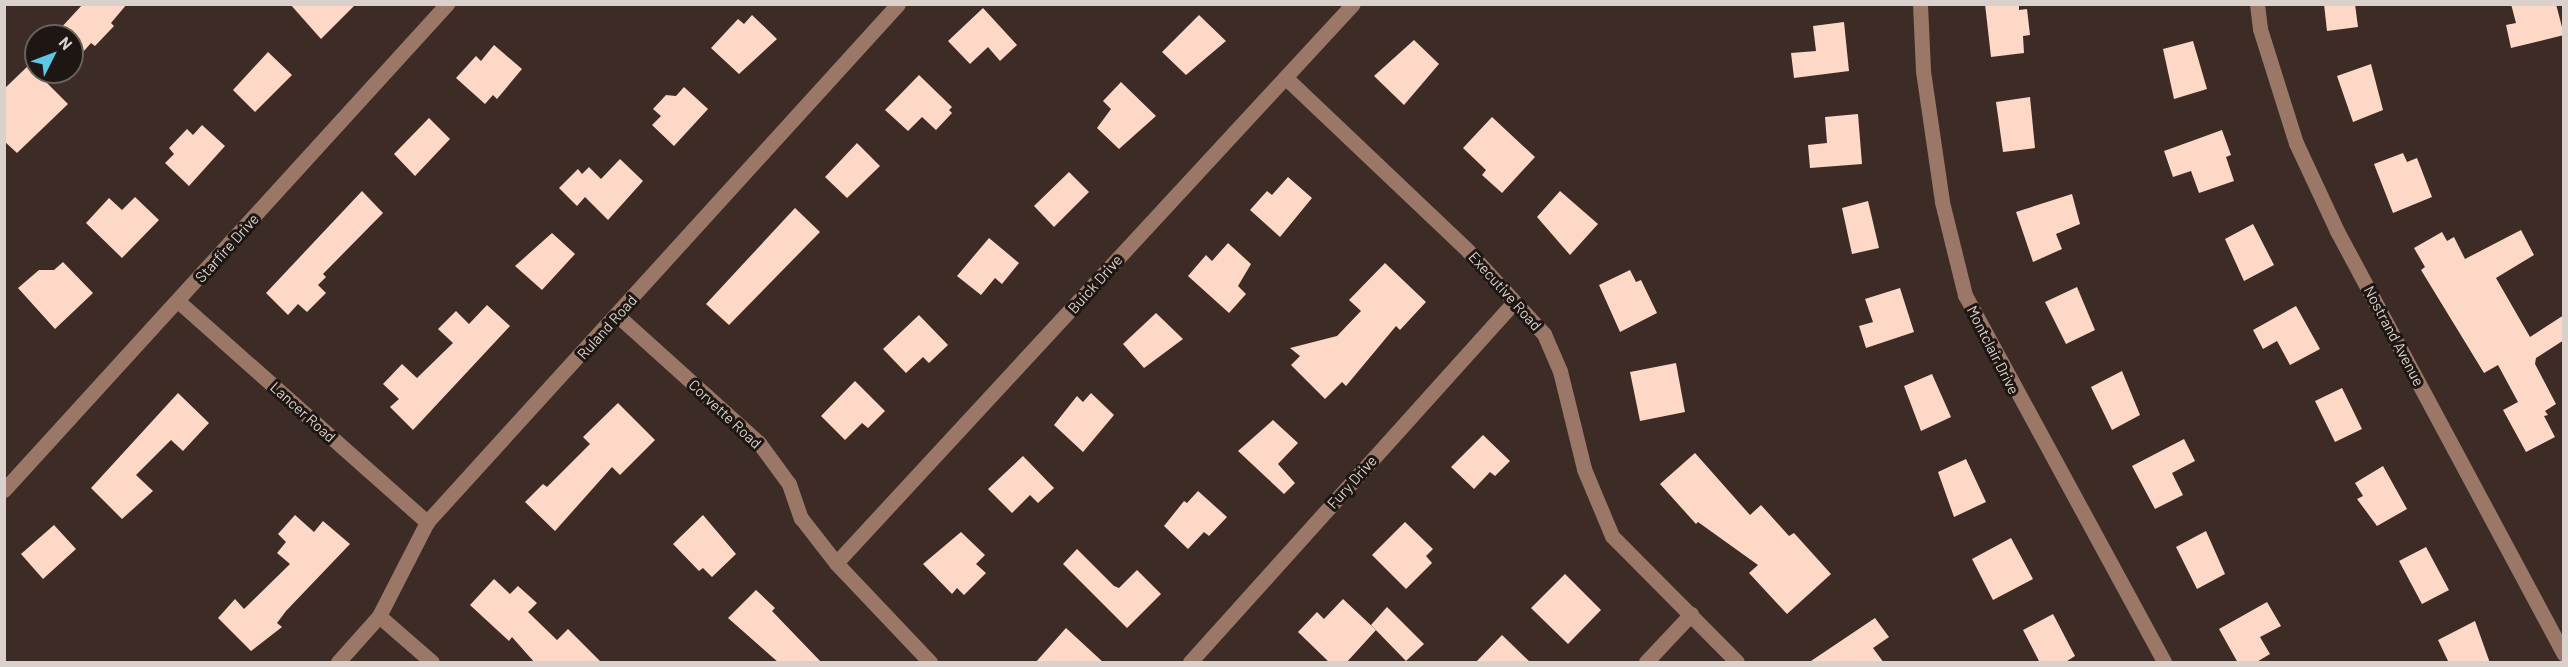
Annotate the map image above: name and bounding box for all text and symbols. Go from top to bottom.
north arrow [24,24,84,84]
text: N [56,33,77,53]
street label: Starfire Drive [191,210,263,286]
street label: Executive Road [1465,248,1545,334]
street label: Buick Drive [1064,251,1126,317]
street label: Nostrand Avenue [2360,283,2428,389]
street label: Ruland Road [573,291,641,363]
street label: Montclair Drive [1963,303,2023,397]
street label: Corvette Road [685,376,765,452]
street label: Lancer Road [267,378,339,446]
street label: Fury Drive [1323,452,1381,512]

